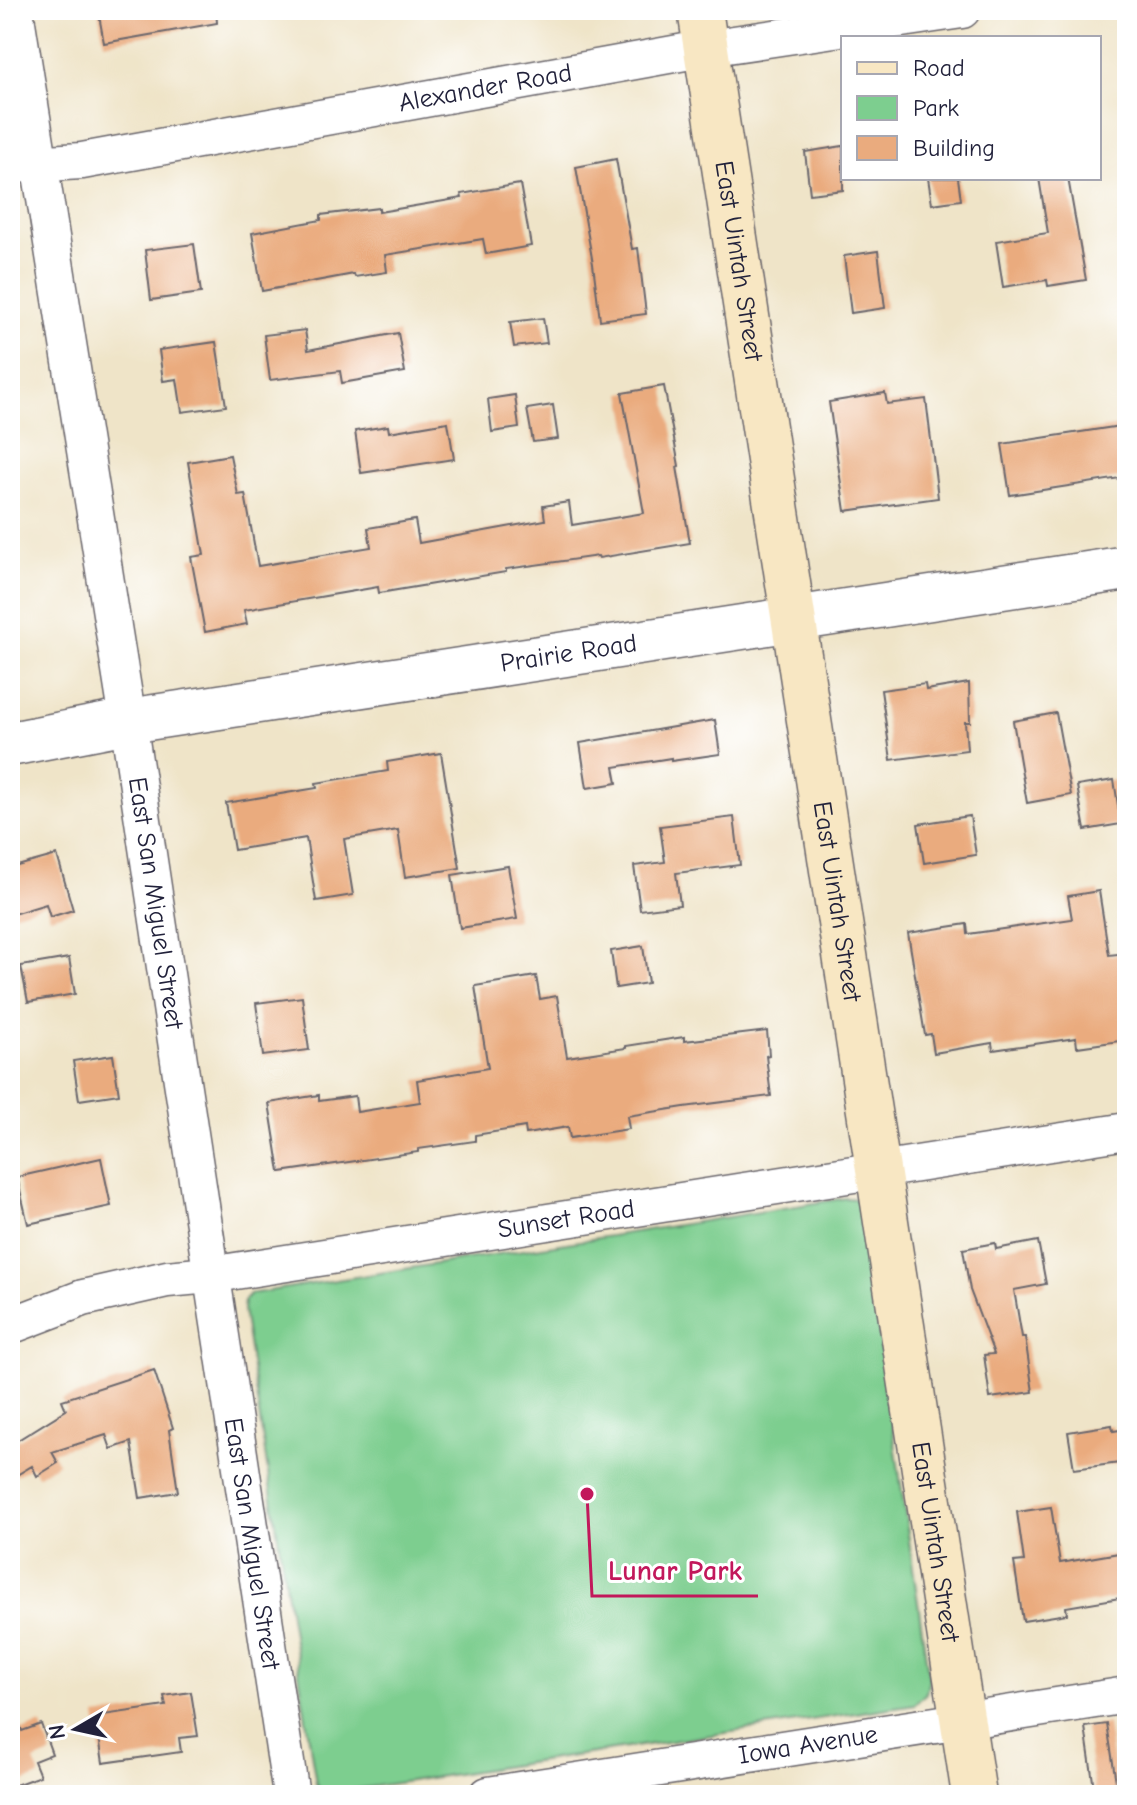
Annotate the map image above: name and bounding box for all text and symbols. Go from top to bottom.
legend [841,36,1101,180]
text: Road [913,54,965,82]
street label: Alexander Road [396,58,574,118]
text: Park [913,94,959,122]
text: Building [913,134,995,162]
street label: East Uintah Street [708,159,769,365]
street label: Prairie Road [498,628,639,679]
street label: East San Miguel Street [122,775,189,1033]
street label: East Uintah Street [807,799,867,1005]
street label: Sunset Road [496,1194,637,1245]
street label: East San Miguel Street [218,1416,286,1673]
street label: East Uintah Street [905,1440,966,1646]
callout: Lunar Park [592,1544,758,1596]
text: Lunar Park [608,1555,742,1587]
north arrow [36,1689,116,1769]
street label: Iowa Avenue [737,1719,880,1771]
text: N [43,1723,71,1741]

